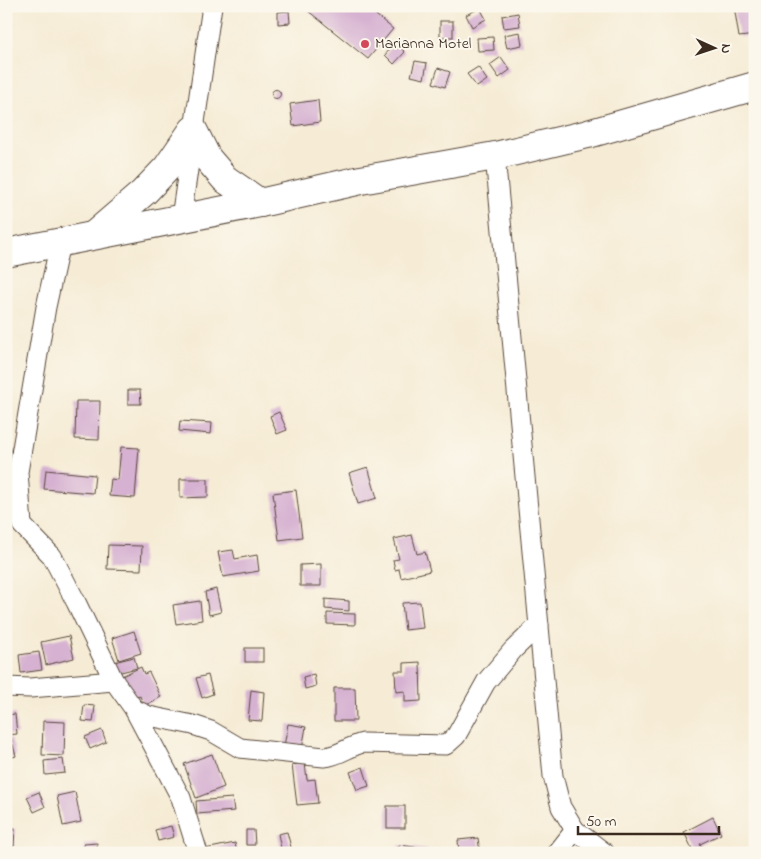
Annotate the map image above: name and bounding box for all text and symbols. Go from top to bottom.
north arrow [688,22,738,72]
place label: Marianna Motel [375,32,472,56]
marker: Marianna Motel [359,38,371,50]
text: N [715,43,736,54]
scale bar [578,804,720,836]
text: 50 m [586,811,617,833]

